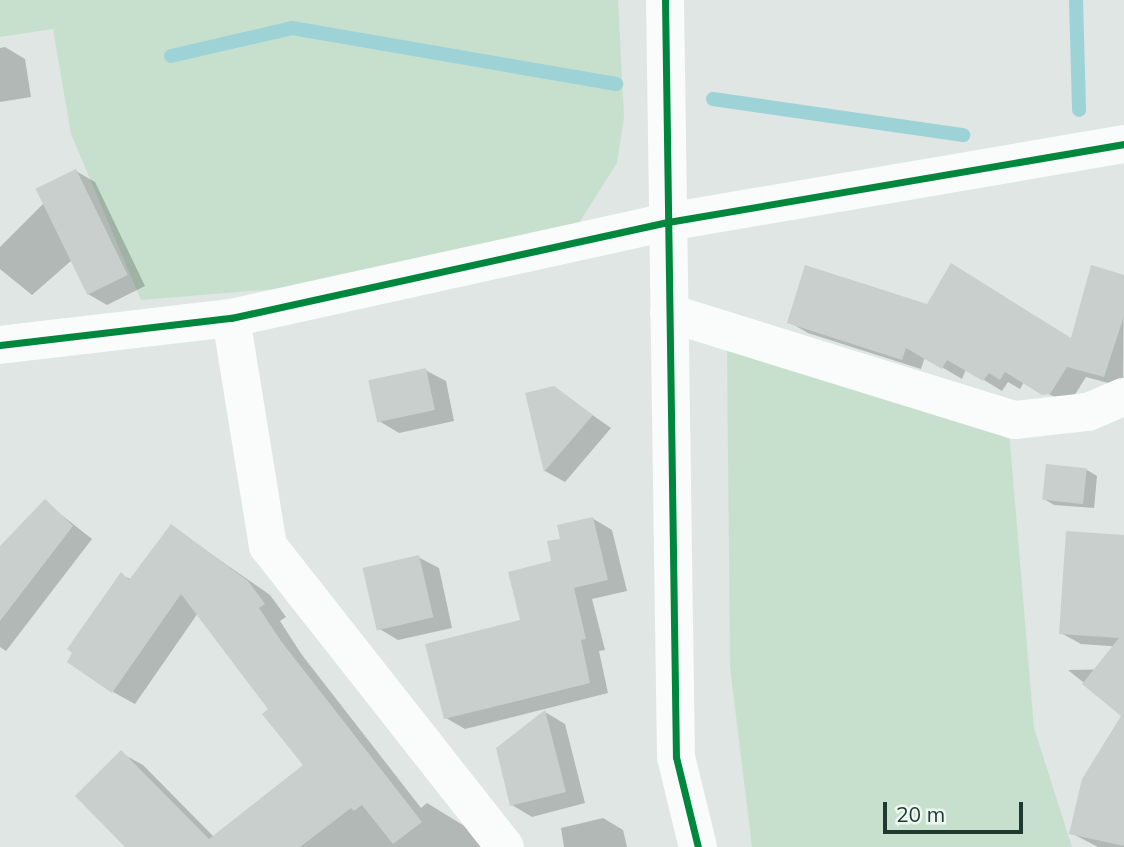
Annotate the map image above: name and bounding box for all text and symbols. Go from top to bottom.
scale bar [886,788,1026,832]
text: 20 m [896,801,945,827]

